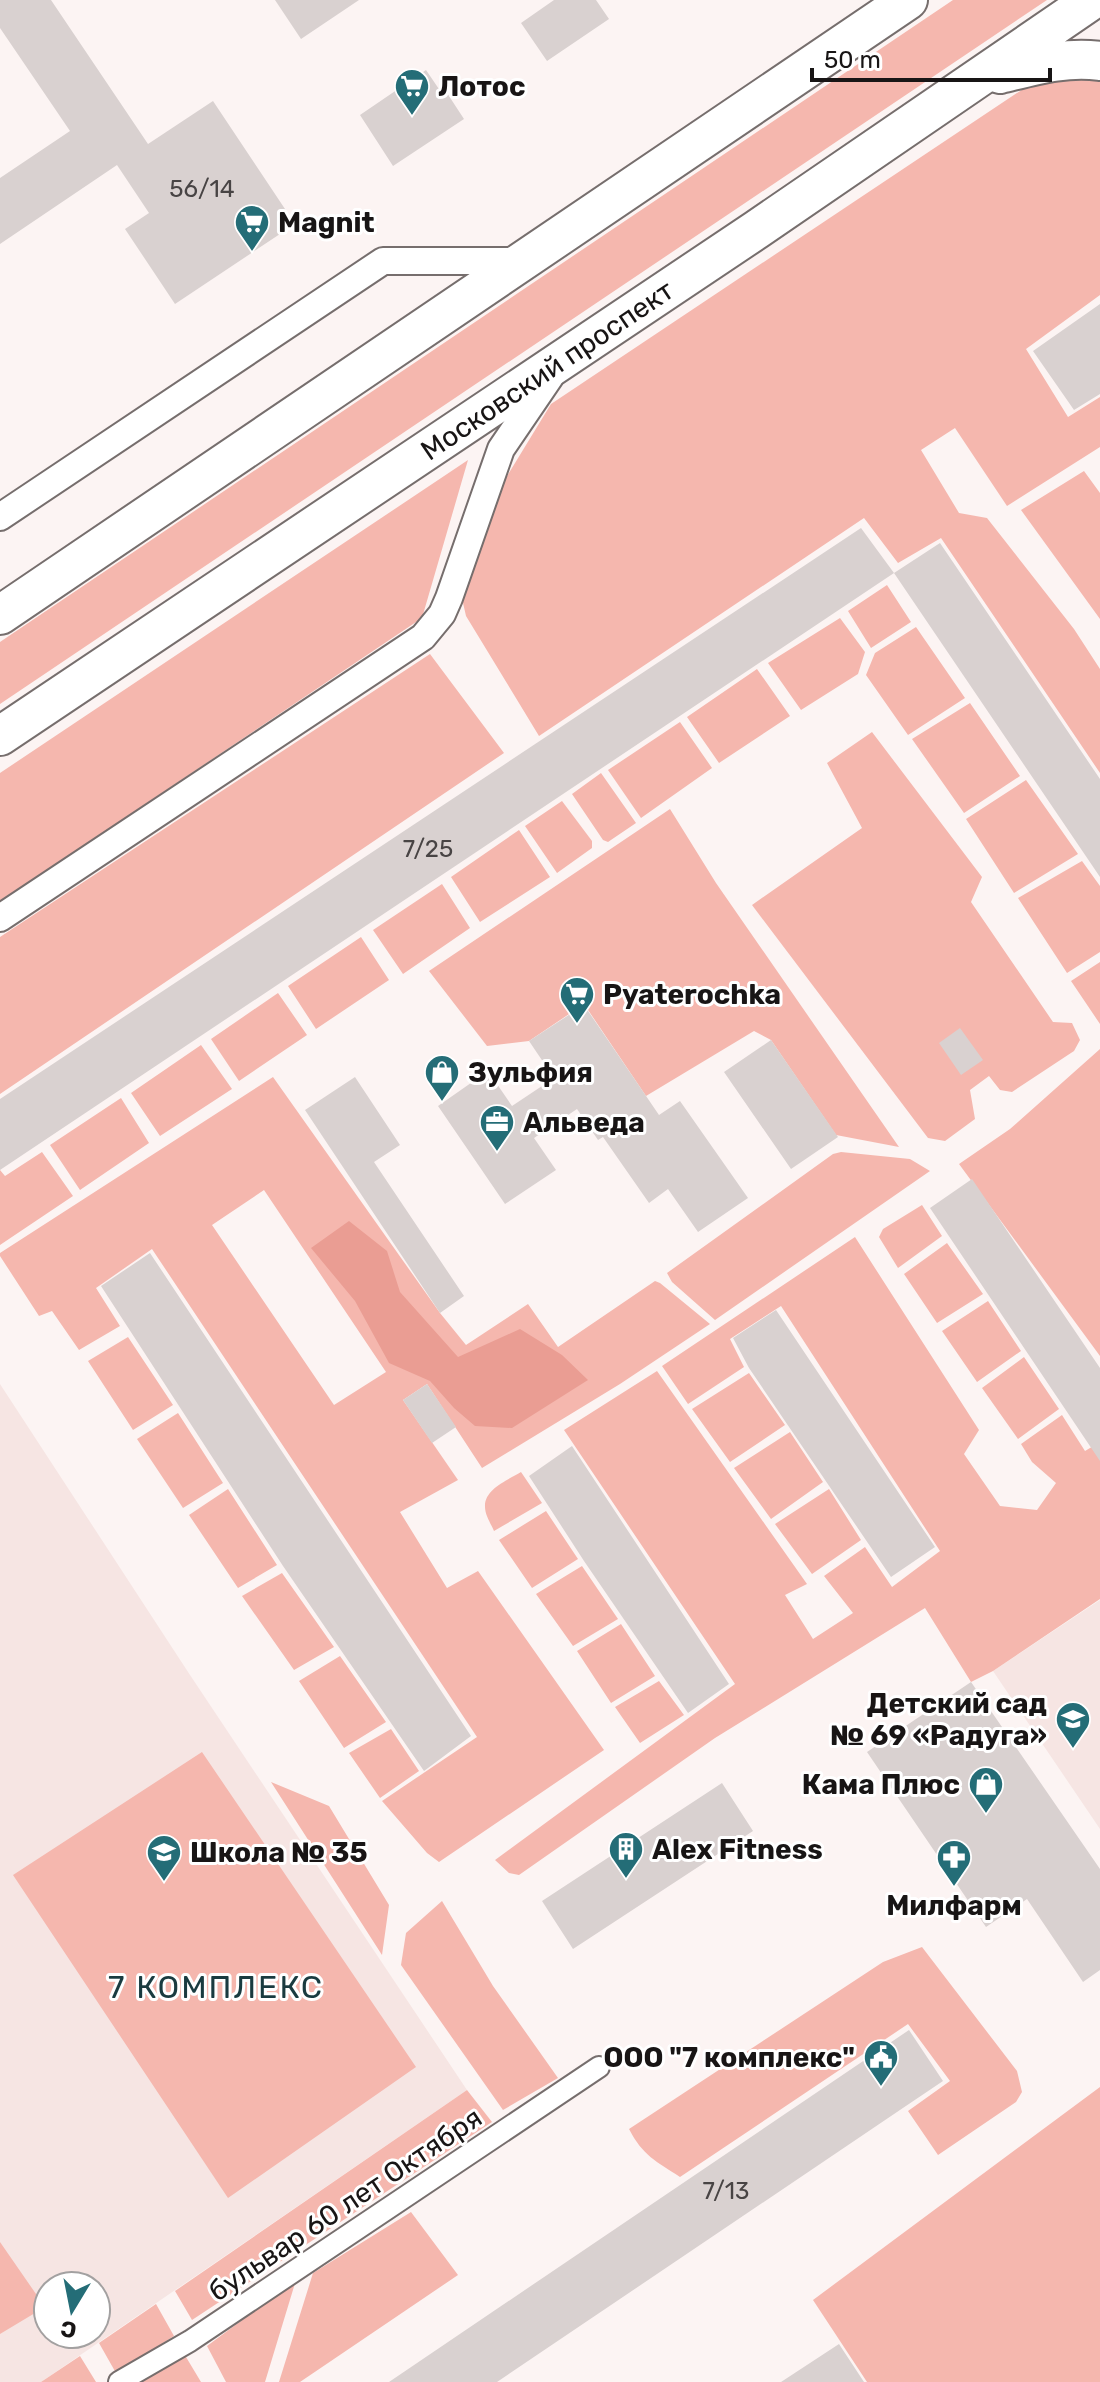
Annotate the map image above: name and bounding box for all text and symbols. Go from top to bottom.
scale bar [812,32,1050,82]
text: 50 m [824,46,881,74]
supermarket icon: Лотос [393,67,431,117]
place label: Лотос [438,70,525,103]
house number: 56/14 [169,175,235,203]
supermarket icon: Magnit [233,203,271,253]
place label: Magnit [278,206,375,239]
street label: Московский проспект [415,273,680,467]
house number: 7/25 [403,835,453,863]
supermarket icon: Pyaterochka [558,975,596,1025]
place label: Pyaterochka [603,978,781,1011]
shop icon: Зульфия [423,1053,461,1103]
place label: Зульфия [468,1056,593,1089]
office icon: Альведа [478,1103,516,1153]
place label: Альведа [523,1106,645,1139]
place label: Детский сад № 69 «Радуга» [830,1687,1047,1752]
school or university icon: Детский сад № 69 «Радуга» [1054,1700,1092,1750]
shop icon: Кама Плюс [967,1765,1005,1815]
place label: Кама Плюс [802,1768,960,1801]
building icon: Alex Fitness [607,1830,645,1880]
school or university icon: Школа № 35 [145,1833,183,1883]
place label: Alex Fitness [652,1833,823,1866]
place label: Школа № 35 [190,1836,368,1869]
pharmacy icon: Милфарм [935,1838,973,1888]
place label: Милфарм [886,1889,1022,1922]
district label: 7 КОМПЛЕКС [108,1968,324,2006]
public building icon: ООО "7 комплекс" [862,2038,900,2088]
place label: ООО "7 комплекс" [604,2041,855,2074]
street label: бульвар 60 лет Октября [203,2101,488,2308]
house number: 7/13 [703,2177,749,2205]
north arrow [32,2270,112,2350]
text: С [59,2315,79,2344]

